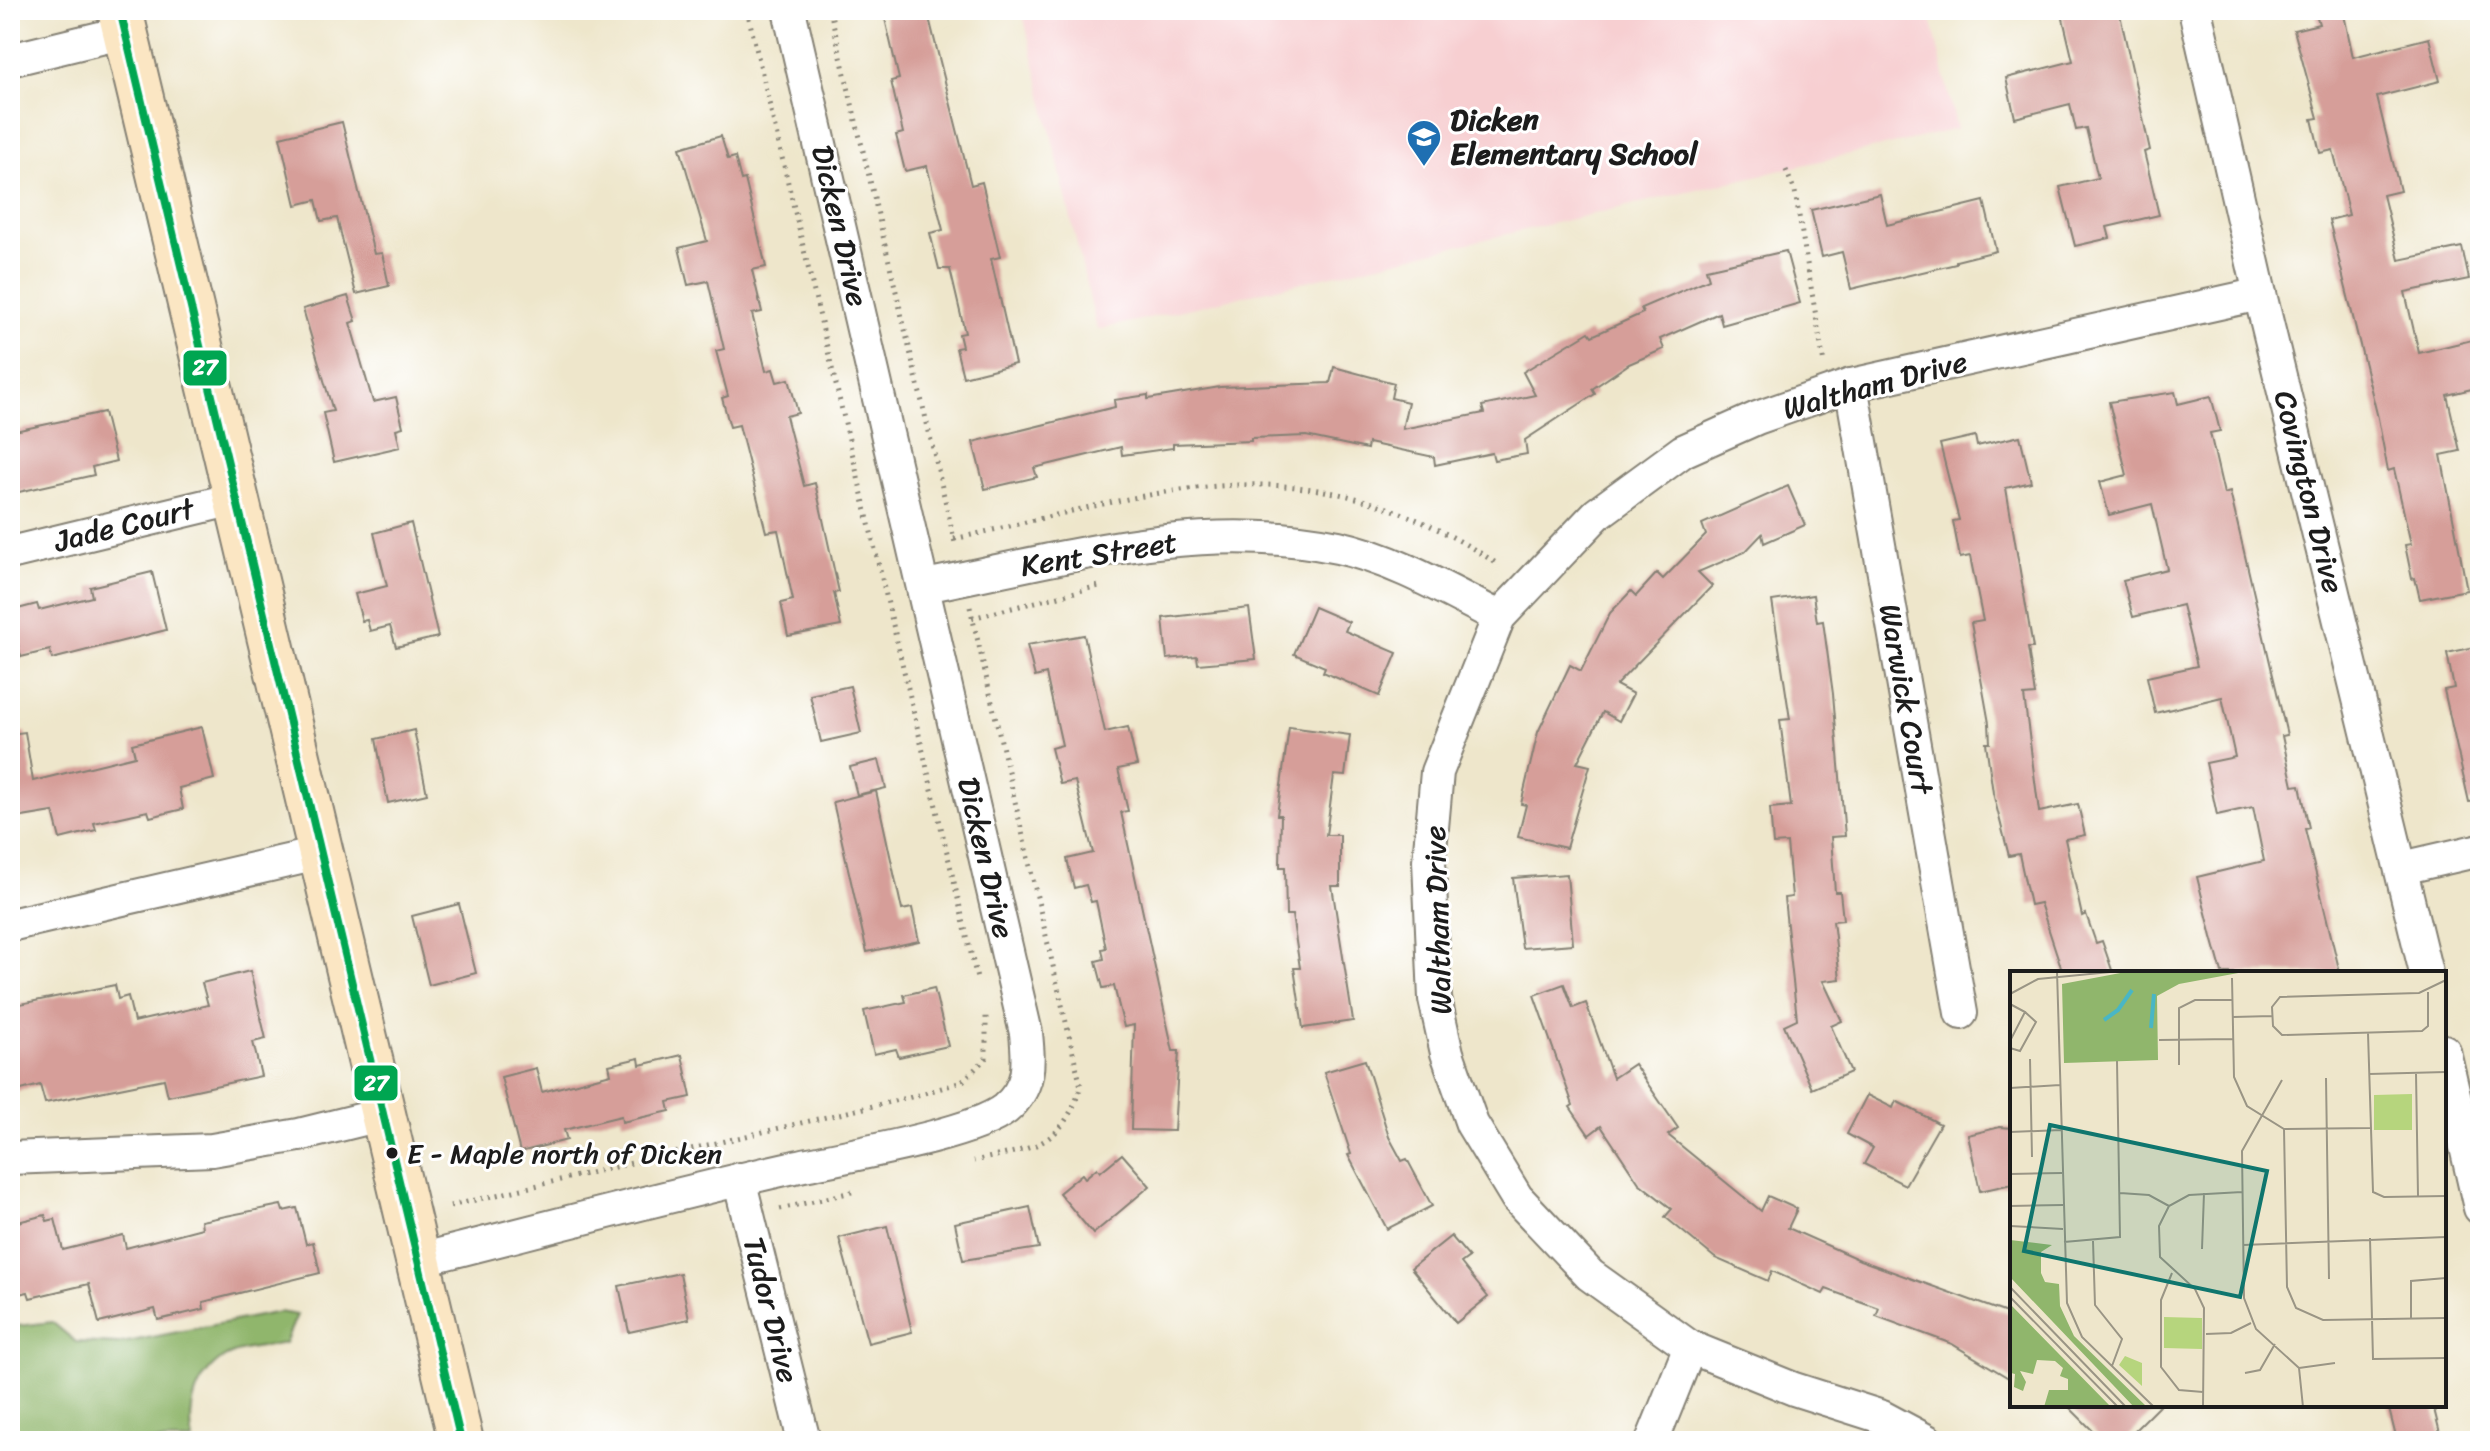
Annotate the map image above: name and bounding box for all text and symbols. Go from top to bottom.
place label: Dicken Elementary School [1450,93,1699,181]
school or university icon: Dicken Elementary School [1405,118,1443,168]
street label: Dicken Drive [795,140,885,312]
street label: Waltham Drive [1777,334,1973,436]
text: 27 [191,348,220,387]
line badge: 27 [182,349,228,387]
street label: Covington Drive [2258,385,2360,599]
street label: Jade Court [48,481,201,569]
street label: Kent Street [1017,515,1181,593]
street label: Warwick Court [1863,600,1950,800]
street label: Dicken Drive [941,772,1031,944]
street label: Waltham Drive [1408,824,1468,1016]
inset map [2010,971,2446,1407]
line badge: 27 [353,1064,399,1102]
text: 27 [362,1064,391,1103]
place label: E - Maple north of Dicken [407,1129,722,1178]
marker: E - Maple north of Dicken [384,1145,400,1161]
street label: Tudor Drive [727,1231,815,1389]

